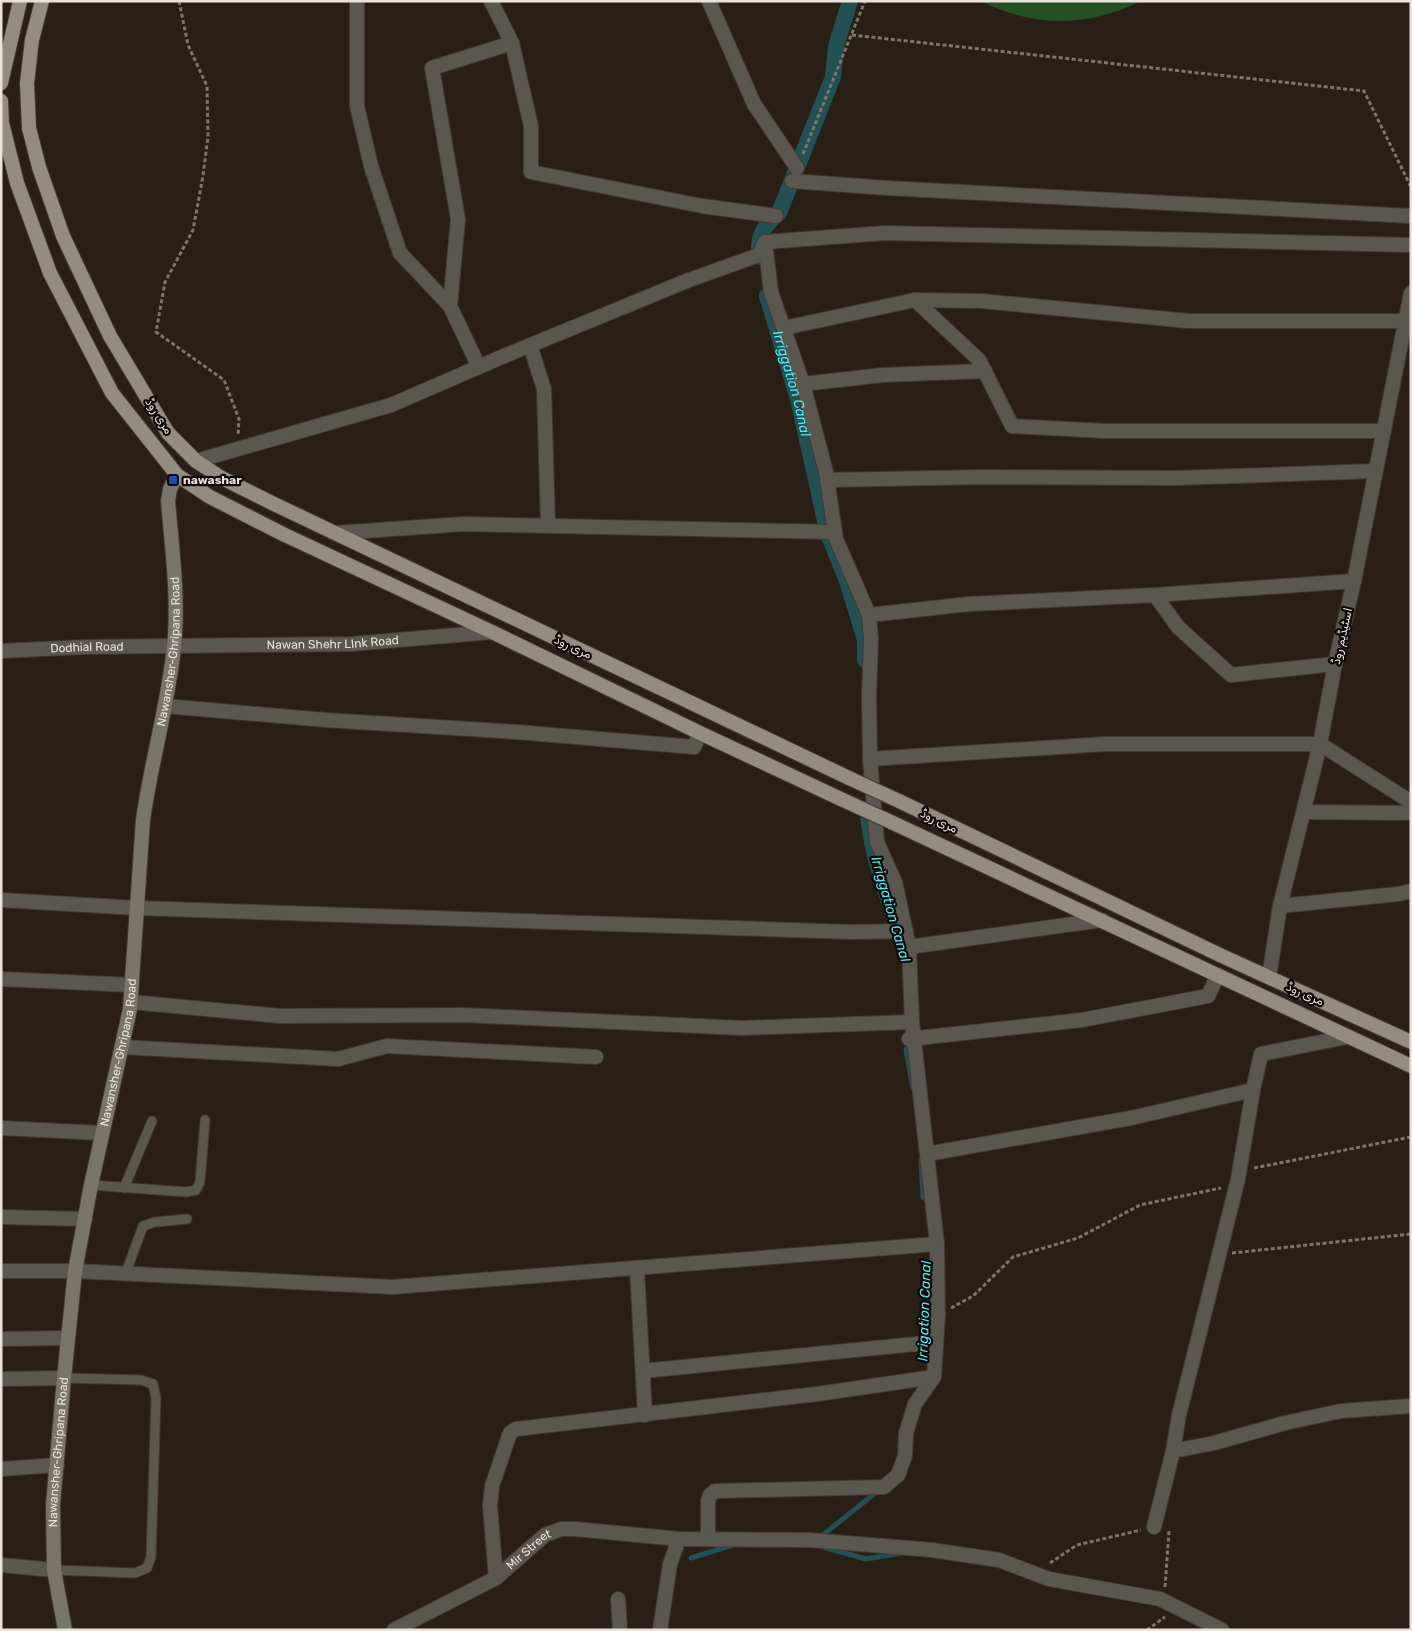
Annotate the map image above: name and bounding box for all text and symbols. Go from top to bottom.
water label: Irriggation Canal [769,328,814,439]
street label: مری روڈ [141,395,176,437]
place label: nawashar [183,473,242,487]
marker: nawashar [167,474,179,486]
street label: Nawansher-Ghripana Road [154,577,183,728]
street label: اسٹیڈیم روڈ [1328,606,1356,666]
street label: مری روڈ [552,632,594,663]
street label: Nawan Shehr LInk Road [267,633,399,652]
street label: Dodhial Road [50,640,124,656]
street label: مری روڈ [918,806,960,837]
water label: Irriggation Canal [867,854,914,965]
street label: Nawansher-Ghripana Road [97,978,139,1128]
street label: مری روڈ [1284,979,1326,1010]
water label: Irrigation Canal [914,1260,935,1362]
street label: Nawansher-Ghripana Road [46,1377,71,1527]
street label: Mir Street [504,1526,553,1573]

